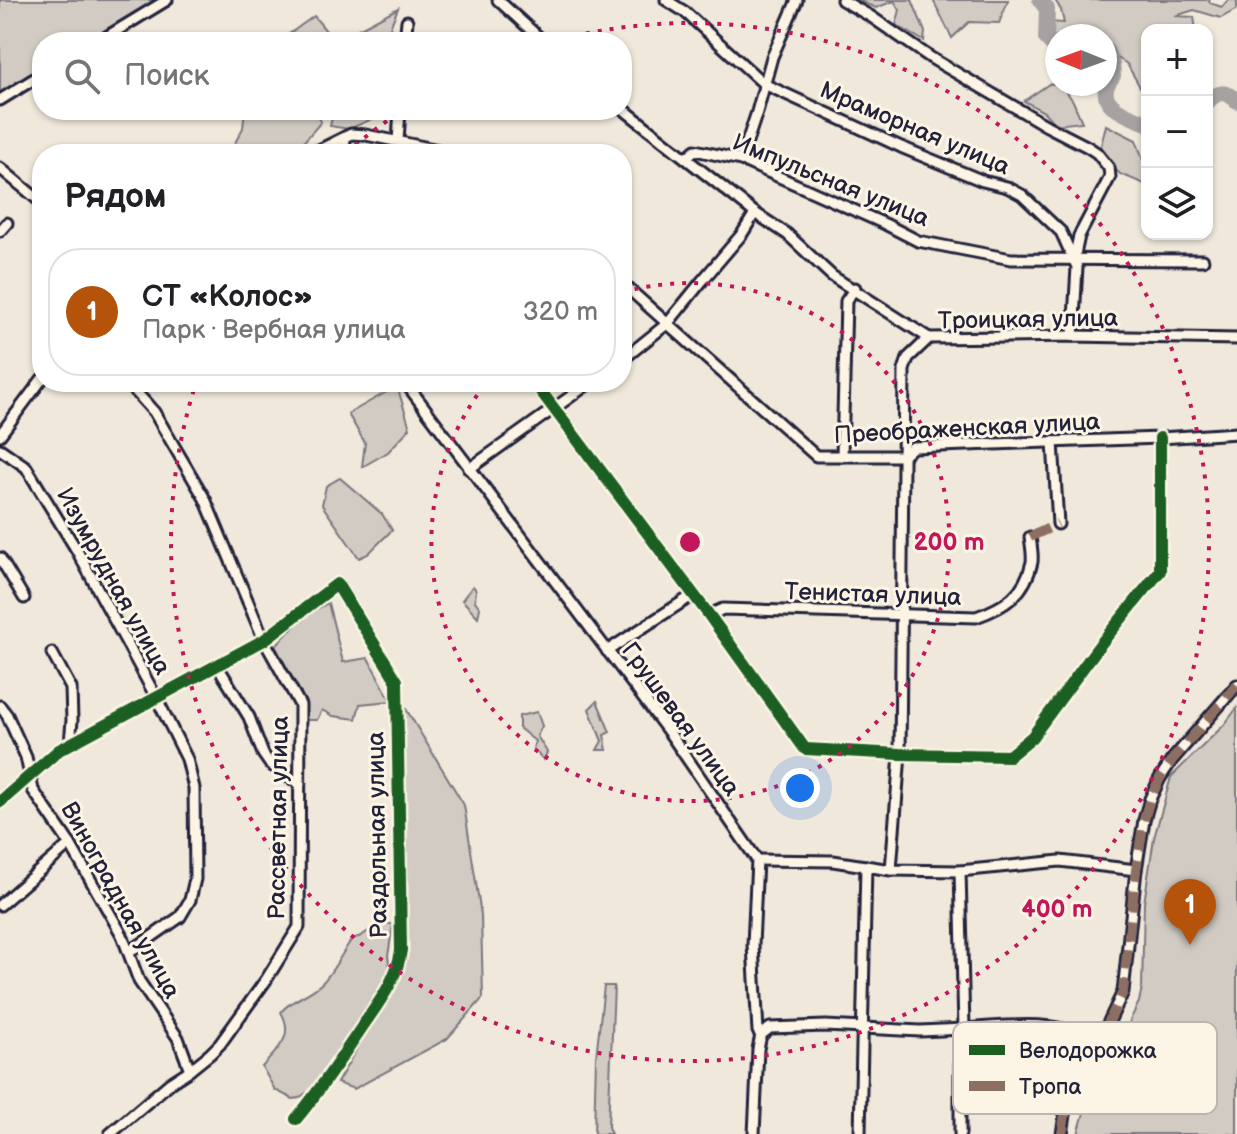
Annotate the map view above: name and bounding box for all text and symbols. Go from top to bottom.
north arrow [1045,24,1117,96]
map controls [1141,24,1213,240]
button: + [1141,24,1213,96]
search box [32,32,632,120]
icon: search [60,54,104,98]
text: Поиск [124,58,210,94]
street label: Мраморная улица [815,75,1014,182]
button: − [1141,96,1213,168]
street label: Импульсная улица [728,128,934,233]
button: layers [1141,168,1213,240]
text: Рядом [64,176,166,217]
text: СТ «Колос» [142,279,313,315]
text: 1 [87,297,97,328]
text: 320 m [523,297,598,328]
street label: Троицкая улица [938,303,1118,336]
text: Парк · Вербная улица [142,315,406,346]
street label: Преображенская улица [833,407,1101,450]
street label: Изумрудная улица [50,483,177,680]
centre of rings [676,528,704,556]
text: 200 m [914,528,984,557]
street label: Тенистая улица [784,577,962,612]
street label: Грушевая улица [615,637,746,802]
street label: Рассветная улица [262,716,295,920]
street label: Раздольная улица [361,731,394,939]
your location [780,768,820,808]
street label: Виноградная улица [54,797,187,1004]
pin: 1 [1164,879,1216,945]
text: 400 m [1022,895,1093,924]
legend [953,1022,1217,1114]
text: Велодорожка [1019,1038,1157,1065]
text: Тропа [1019,1074,1081,1101]

